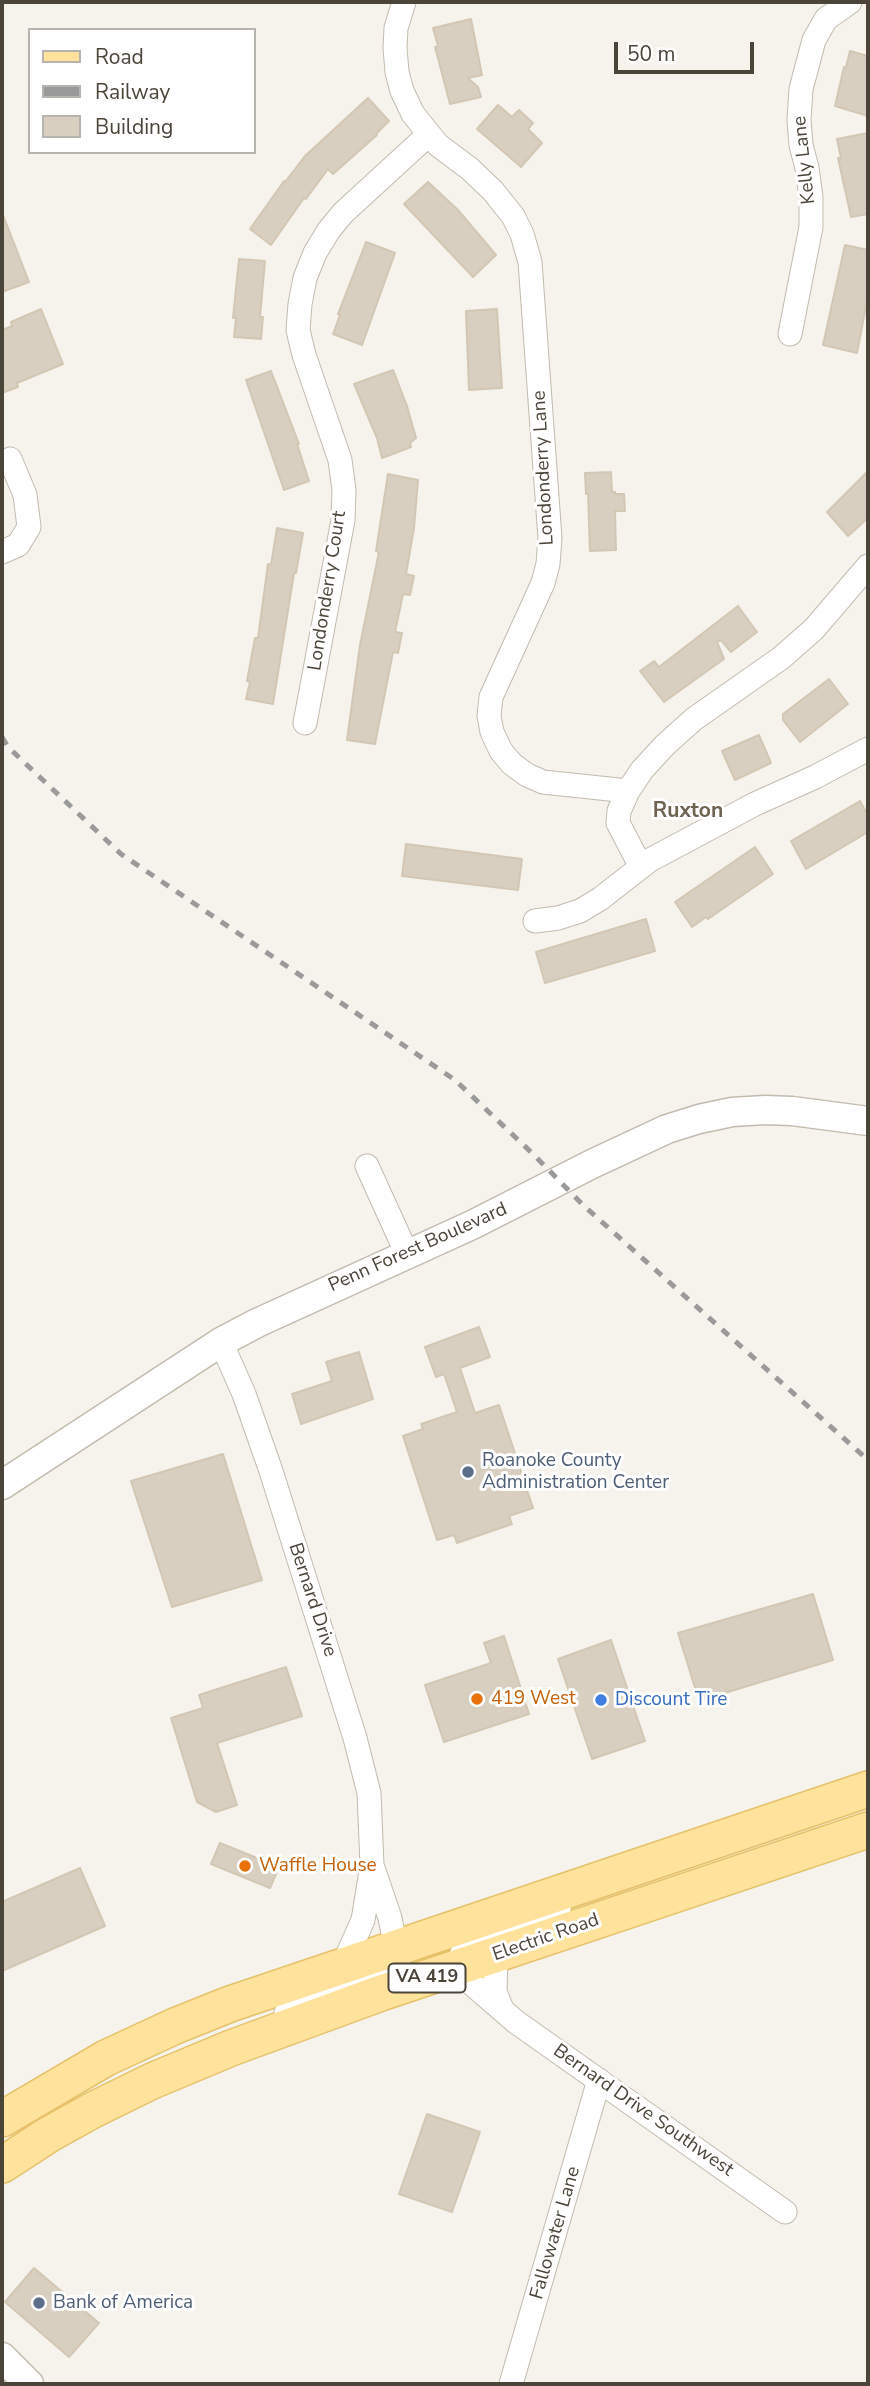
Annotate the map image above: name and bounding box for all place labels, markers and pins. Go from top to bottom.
place label: Roanoke County Administration Center [482,1450,669,1494]
marker: Roanoke County Administration Center [460,1464,476,1480]
place label: 419 West [491,1688,576,1710]
place label: Discount Tire [615,1689,727,1711]
marker: 419 West [469,1691,485,1707]
marker: Discount Tire [593,1692,609,1708]
place label: Waffle House [259,1855,377,1877]
marker: Waffle House [237,1858,253,1874]
place label: Bank of America [53,2292,193,2314]
marker: Bank of America [31,2295,47,2311]

